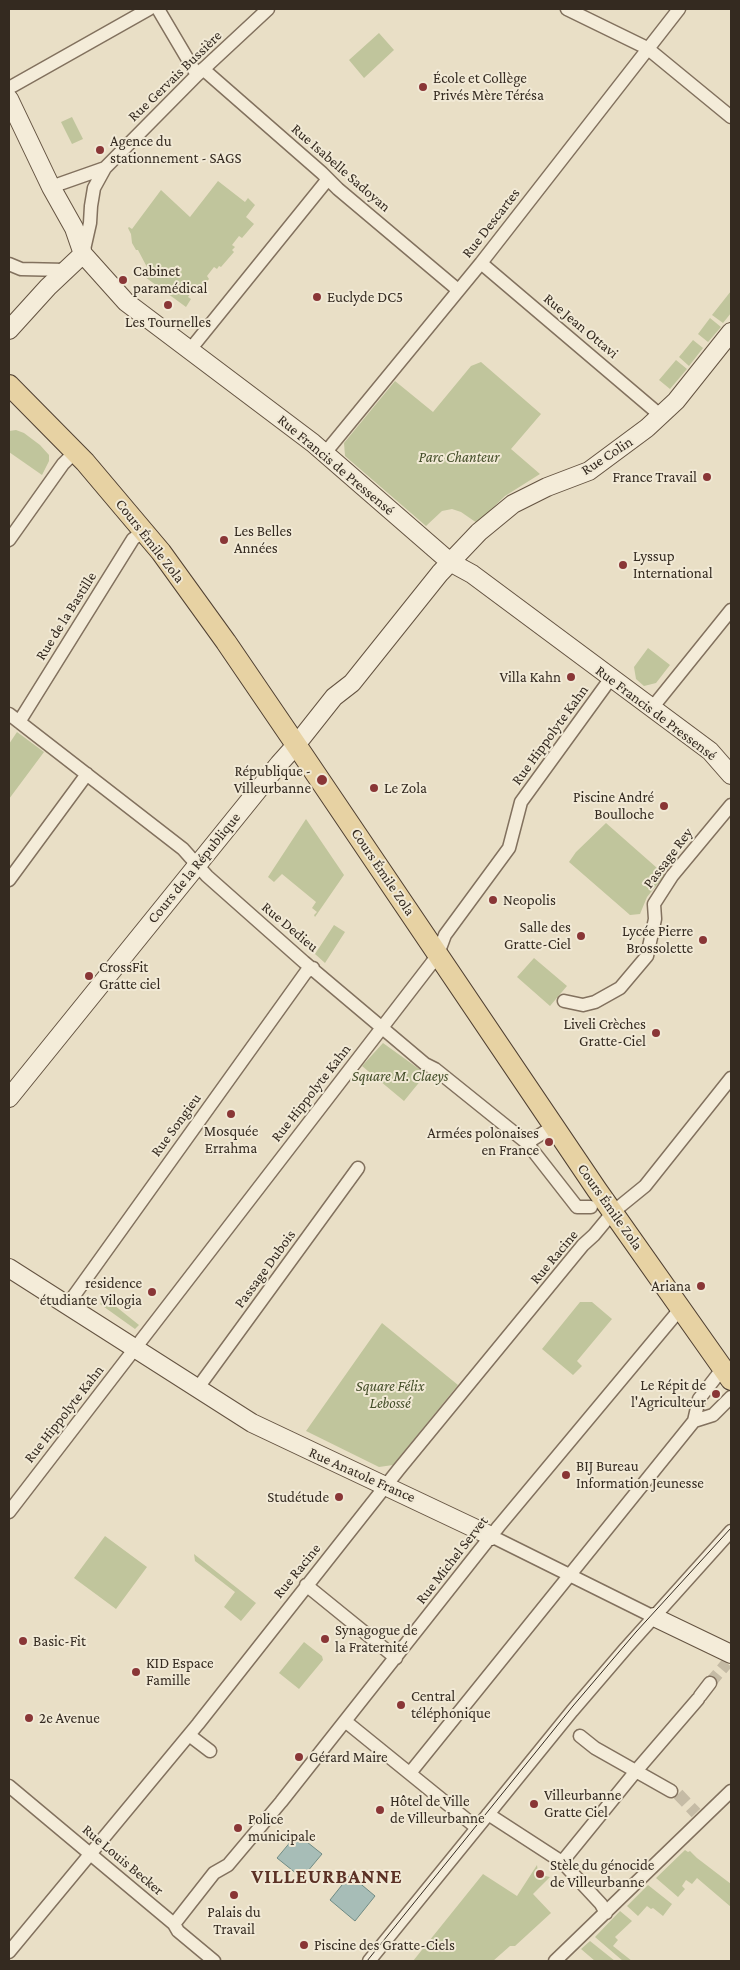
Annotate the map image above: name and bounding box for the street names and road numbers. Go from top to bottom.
street label: Rue Gervais Bussière [124,27,226,125]
street label: Rue Isabelle Sadoyan [288,120,394,216]
street label: Rue Descartes [458,184,524,262]
street label: Rue Jean Ottavi [540,290,622,362]
street label: Rue Francis de Pressensé [274,411,398,519]
street label: Rue Colin [578,433,636,479]
street label: Cours Émile Zola [112,495,188,587]
street label: Rue de la Bastille [32,568,100,664]
street label: Rue Francis de Pressensé [592,662,720,764]
street label: Rue Hippolyte Kahn [508,682,592,788]
street label: Cours de la République [144,809,244,927]
street label: Passage Rey [639,824,697,892]
street label: Cours Émile Zola [347,825,419,919]
street label: Rue Dedieu [258,898,322,956]
street label: Rue Hippolyte Kahn [267,1041,355,1145]
street label: Rue Songieu [147,1090,205,1160]
street label: Cours Émile Zola [573,1160,647,1254]
street label: Passage Dubois [231,1226,299,1312]
street label: Rue Racine [526,1226,582,1288]
street label: Rue Hippolyte Kahn [20,1362,108,1466]
street label: Rue Anatole France [306,1443,418,1507]
street label: Rue Michel Servet [412,1512,492,1608]
street label: Rue Racine [269,1540,325,1602]
street label: Rue Louis Becker [79,1821,167,1899]

